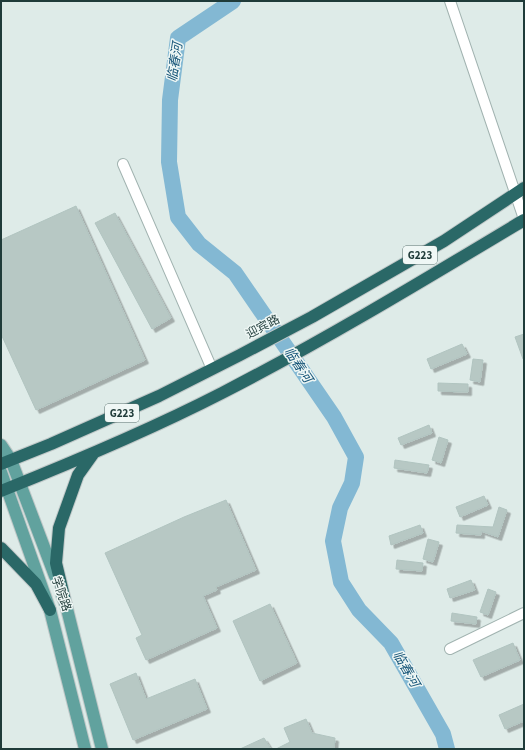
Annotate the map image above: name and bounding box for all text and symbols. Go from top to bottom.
water label: 临春河 [163,38,187,83]
road number: G223 [403,246,437,264]
street label: 迎宾路 [243,311,283,343]
water label: 临春河 [280,344,318,389]
road number: G223 [105,404,139,422]
street label: 学院路 [47,574,75,614]
water label: 临春河 [388,648,425,693]

